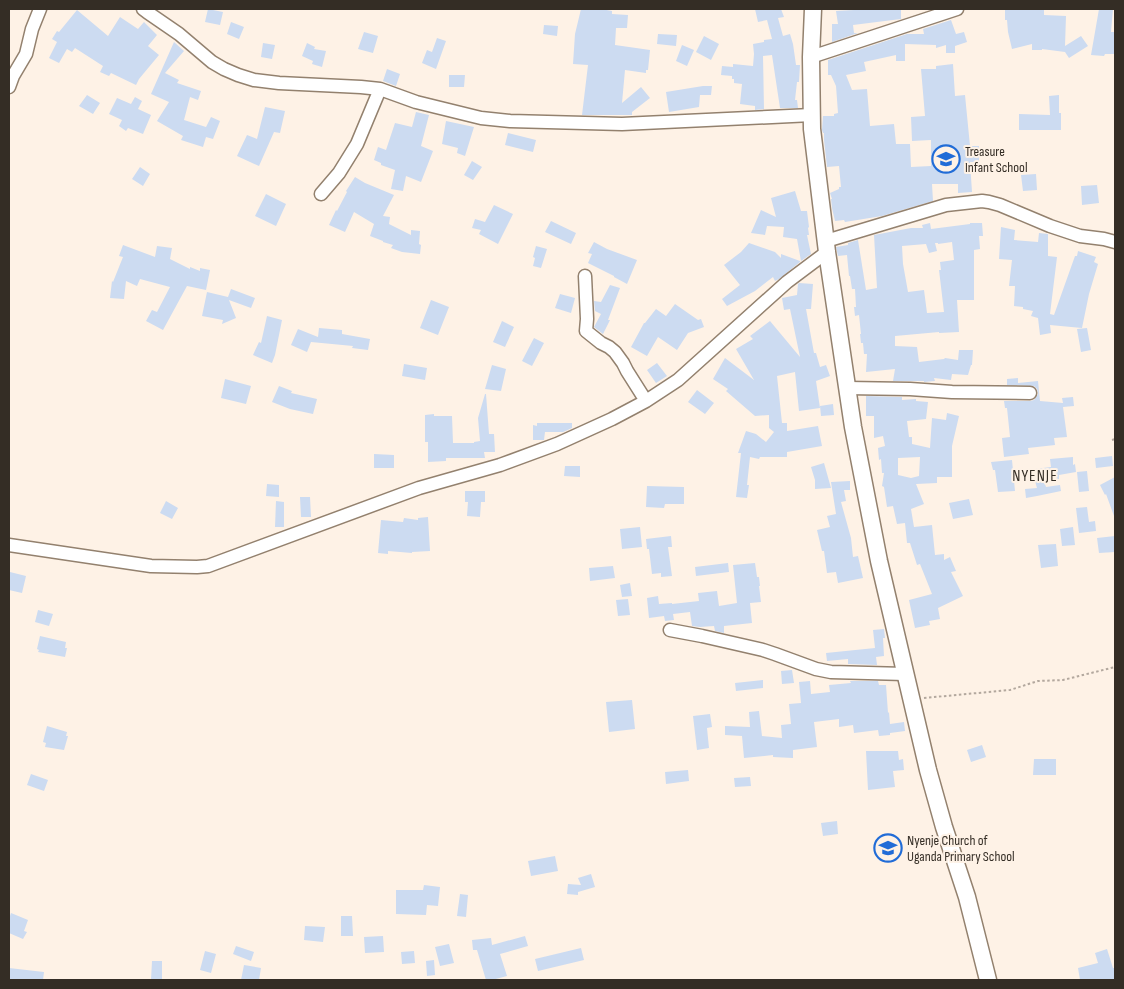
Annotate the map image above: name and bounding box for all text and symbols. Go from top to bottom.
place label: Treasure Infant School [965,143,1028,176]
school or university icon: Treasure Infant School [931,144,961,174]
district label: NYENJE [1012,467,1058,486]
place label: Nyenje Church of Uganda Primary School [907,832,1015,865]
school or university icon: Nyenje Church of Uganda Primary School [873,833,903,863]

